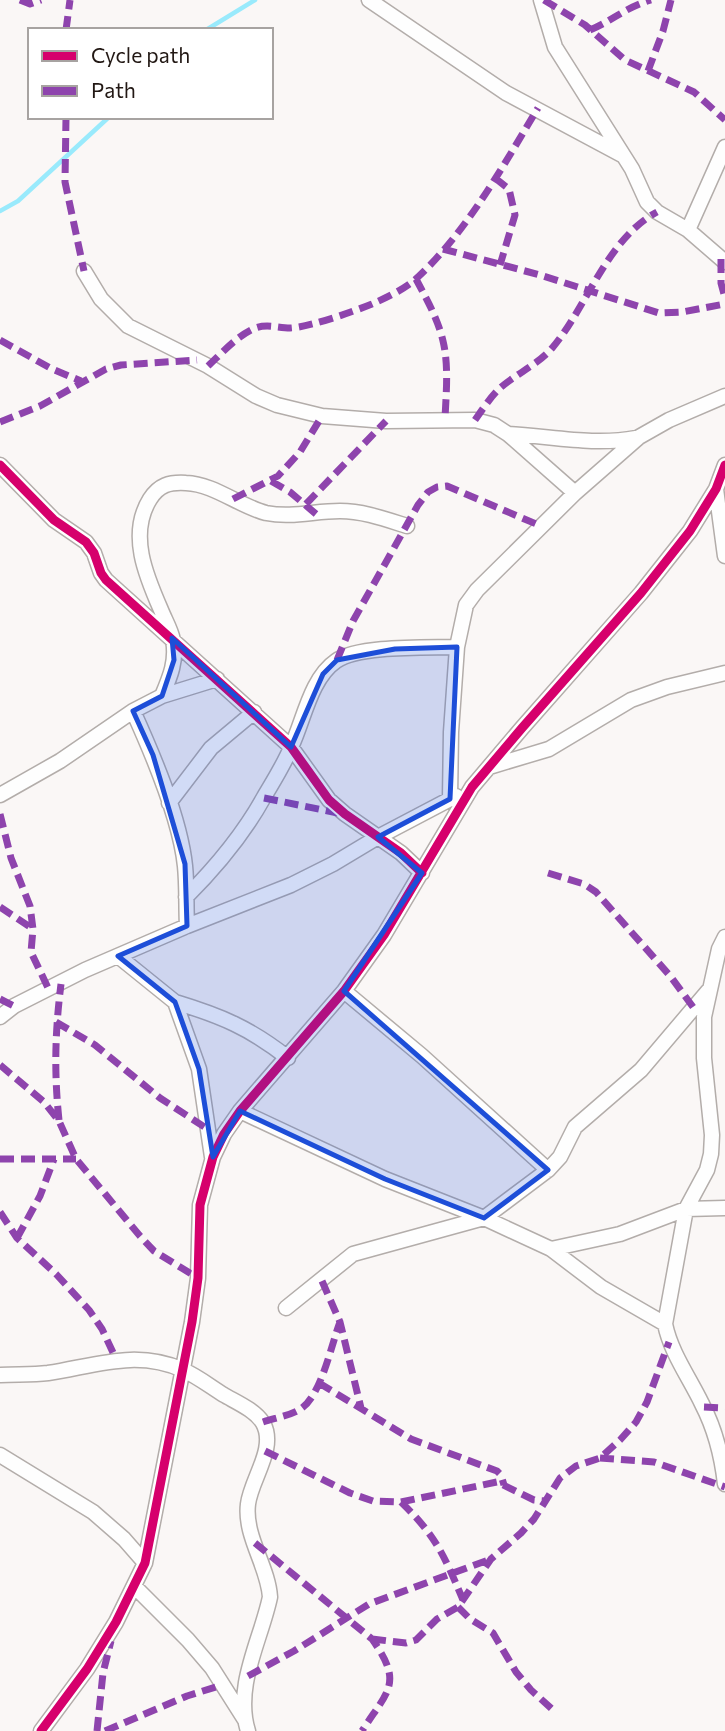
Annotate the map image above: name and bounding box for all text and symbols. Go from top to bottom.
legend [28,28,273,119]
text: Cycle path [91,42,190,67]
text: Path [91,77,136,102]

